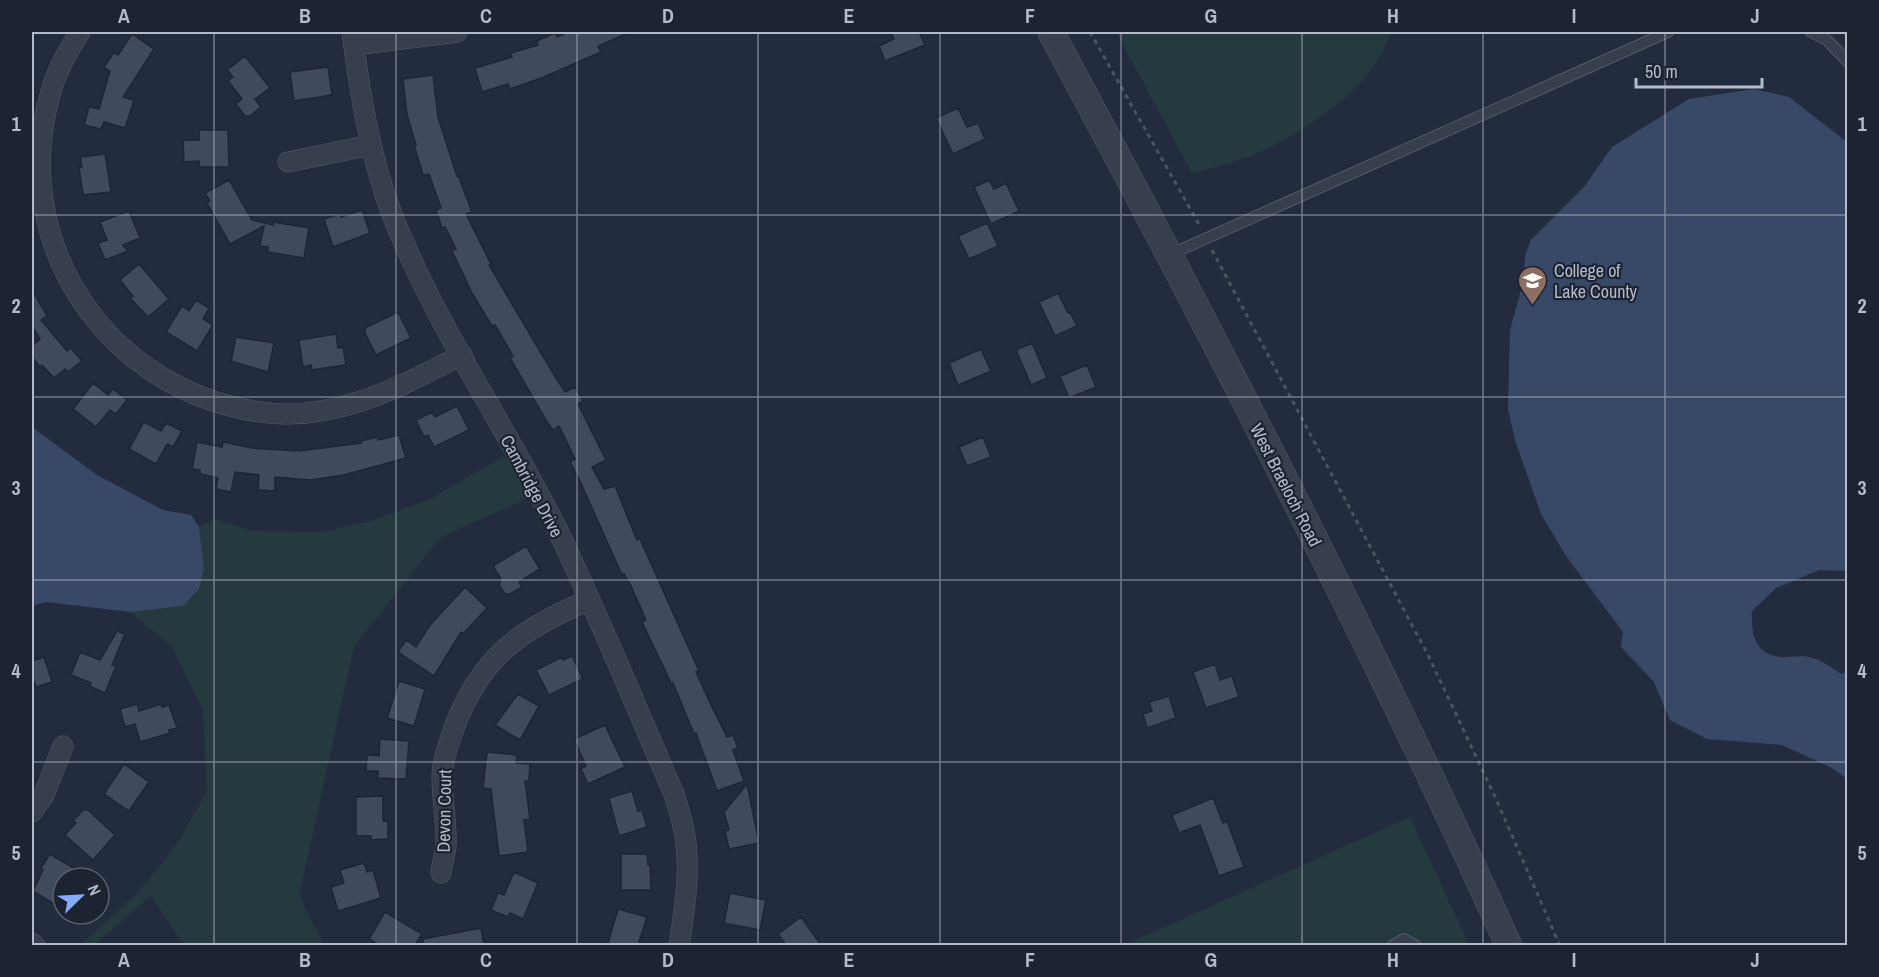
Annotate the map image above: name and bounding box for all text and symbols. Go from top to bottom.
text: A [118,2,130,29]
text: B [299,2,311,29]
text: C [480,2,492,29]
text: D [662,2,674,29]
text: E [844,2,855,29]
text: F [1025,2,1035,29]
text: G [1205,2,1217,29]
text: H [1387,2,1399,29]
text: I [1572,2,1576,29]
text: J [1750,2,1760,29]
scale bar [1636,51,1762,89]
text: 50 m [1645,59,1678,84]
text: 1 [11,110,21,137]
text: 1 [1857,110,1867,137]
place label: College of Lake County [1554,258,1637,304]
school or university icon: College of Lake County [1517,264,1549,306]
text: 2 [11,292,21,319]
text: 2 [1857,292,1867,319]
street label: West Braeloch Road [1244,419,1328,551]
street label: Cambridge Drive [495,431,569,541]
text: 3 [11,474,21,501]
text: 3 [1857,474,1867,501]
text: 4 [11,657,21,684]
text: 4 [1857,657,1867,684]
street label: Devon Court [431,769,457,853]
text: 5 [11,839,21,866]
text: 5 [1857,839,1867,866]
north arrow [51,866,111,926]
text: N [83,881,107,899]
text: A [118,946,130,973]
text: B [299,946,311,973]
text: C [480,946,492,973]
text: D [662,946,674,973]
text: E [844,946,855,973]
text: F [1025,946,1035,973]
text: G [1205,946,1217,973]
text: H [1387,946,1399,973]
text: I [1572,946,1576,973]
text: J [1750,946,1760,973]

